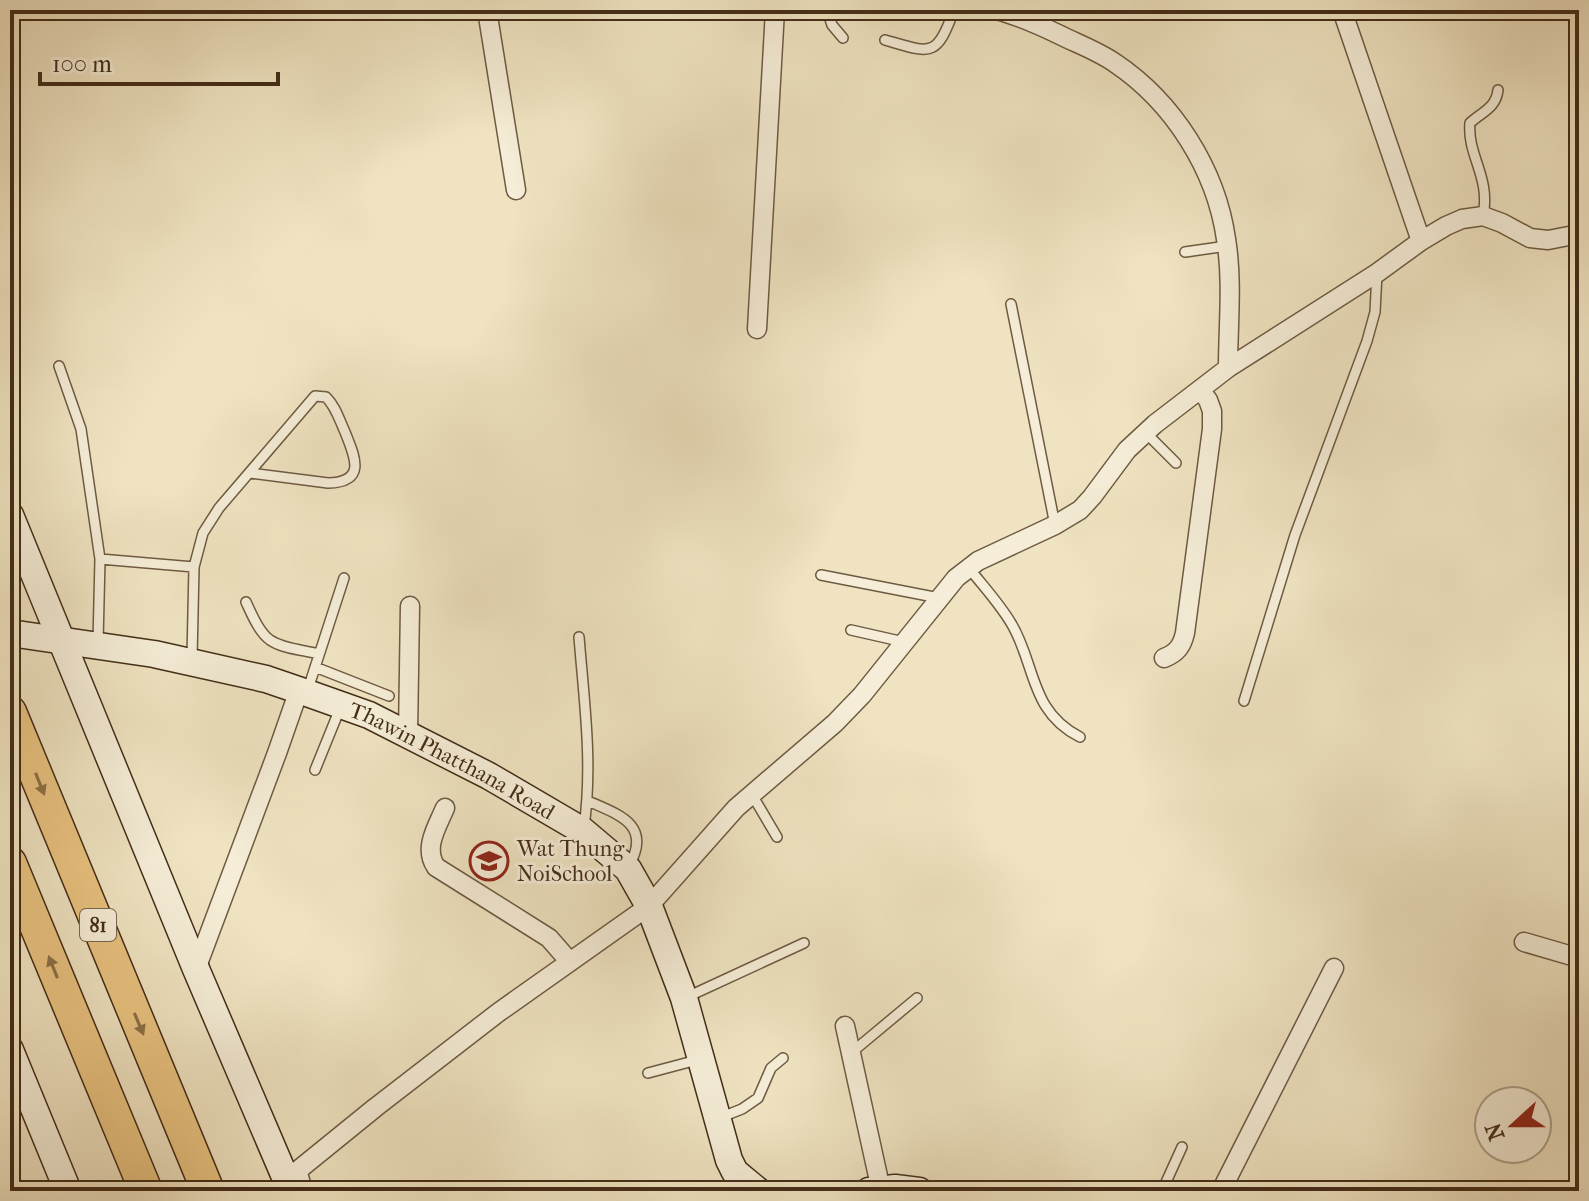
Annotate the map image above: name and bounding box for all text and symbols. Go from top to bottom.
scale bar [40,36,278,86]
text: 100 m [52,50,112,78]
street label: Thawin Phatthana Road [346,697,560,826]
one-way arrow [33,772,46,796]
place label: Wat Thung NoiSchool [516,836,624,887]
school or university icon: Wat Thung NoiSchool [468,840,510,882]
road number: 81 [80,909,116,941]
one-way arrow [46,955,59,979]
one-way arrow [133,1013,146,1036]
north arrow [1473,1085,1553,1165]
text: N [1480,1119,1510,1144]

